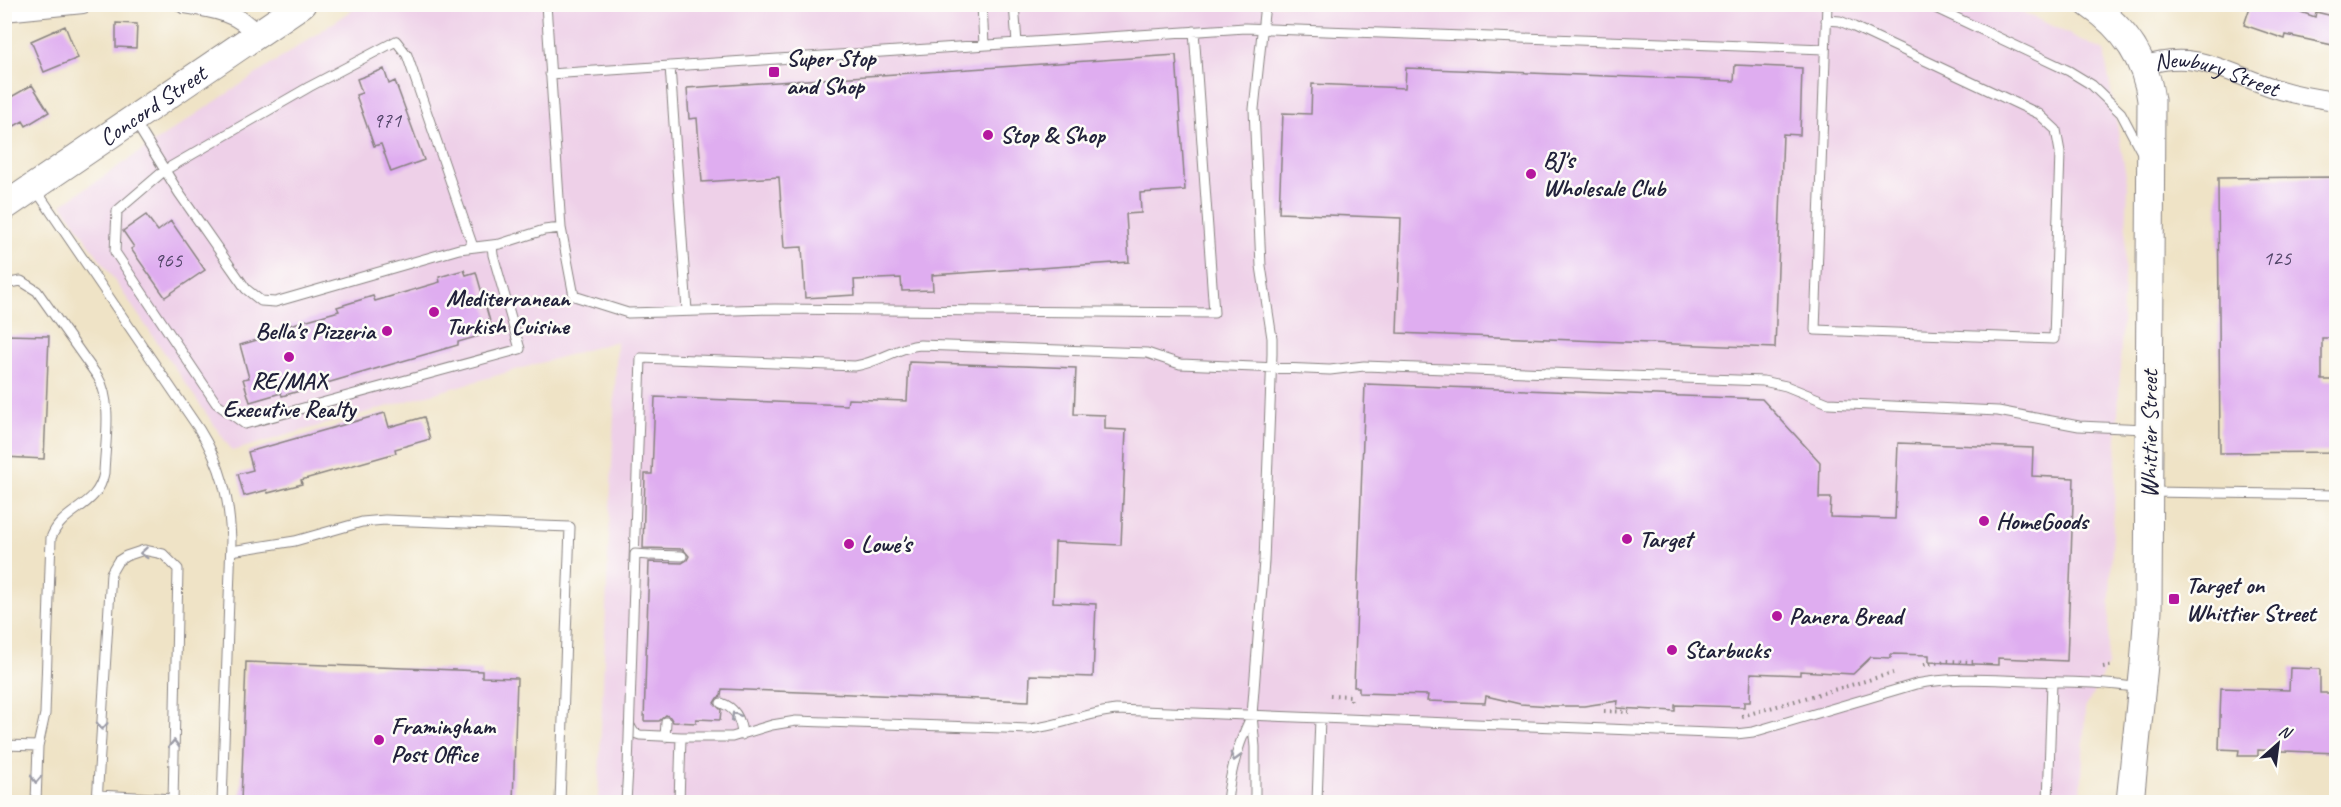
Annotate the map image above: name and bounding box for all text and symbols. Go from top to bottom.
place label: Super Stop and Shop [786,43,877,101]
street label: Newbury Street [2152,45,2284,104]
street label: Concord Street [93,57,214,153]
marker: Super Stop and Shop [767,65,781,79]
house number: 971 [373,107,403,133]
place label: Stop & Shop [1000,120,1107,150]
marker: Stop & Shop [981,128,995,142]
place label: BJ's Wholesale Club [1543,145,1667,203]
marker: BJ's Wholesale Club [1524,167,1538,181]
house number: 125 [2263,245,2293,271]
house number: 965 [154,247,184,273]
place label: Mediterranean Turkish Cuisine [446,283,572,341]
marker: Mediterranean Turkish Cuisine [427,305,441,319]
place label: Bella's Pizzeria [255,316,377,346]
marker: Bella's Pizzeria [380,324,394,338]
marker: RE/MAX Executive Realty [282,350,296,364]
place label: RE/MAX Executive Realty [223,366,358,424]
street label: Whittier Street [2134,368,2164,498]
place label: HomeGoods [1996,506,2090,536]
marker: HomeGoods [1977,514,1991,528]
place label: Target [1639,524,1696,554]
place label: Lowe's [861,529,914,559]
marker: Target [1620,532,1634,546]
marker: Lowe's [842,537,856,551]
one-way arrow [139,546,148,559]
place label: Target on Whittier Street [2186,570,2319,628]
marker: Target on Whittier Street [2167,592,2181,606]
place label: Panera Bread [1789,601,1907,631]
marker: Panera Bread [1770,609,1784,623]
place label: Starbucks [1684,635,1772,665]
marker: Starbucks [1665,643,1679,657]
place label: Framingham Post Office [391,711,496,769]
one-way arrow [731,712,743,722]
north arrow [2248,714,2308,774]
text: N [2276,720,2296,744]
one-way arrow [95,721,108,730]
marker: Framingham Post Office [372,733,386,747]
one-way arrow [168,740,180,749]
one-way arrow [1229,752,1242,762]
one-way arrow [30,774,43,783]

